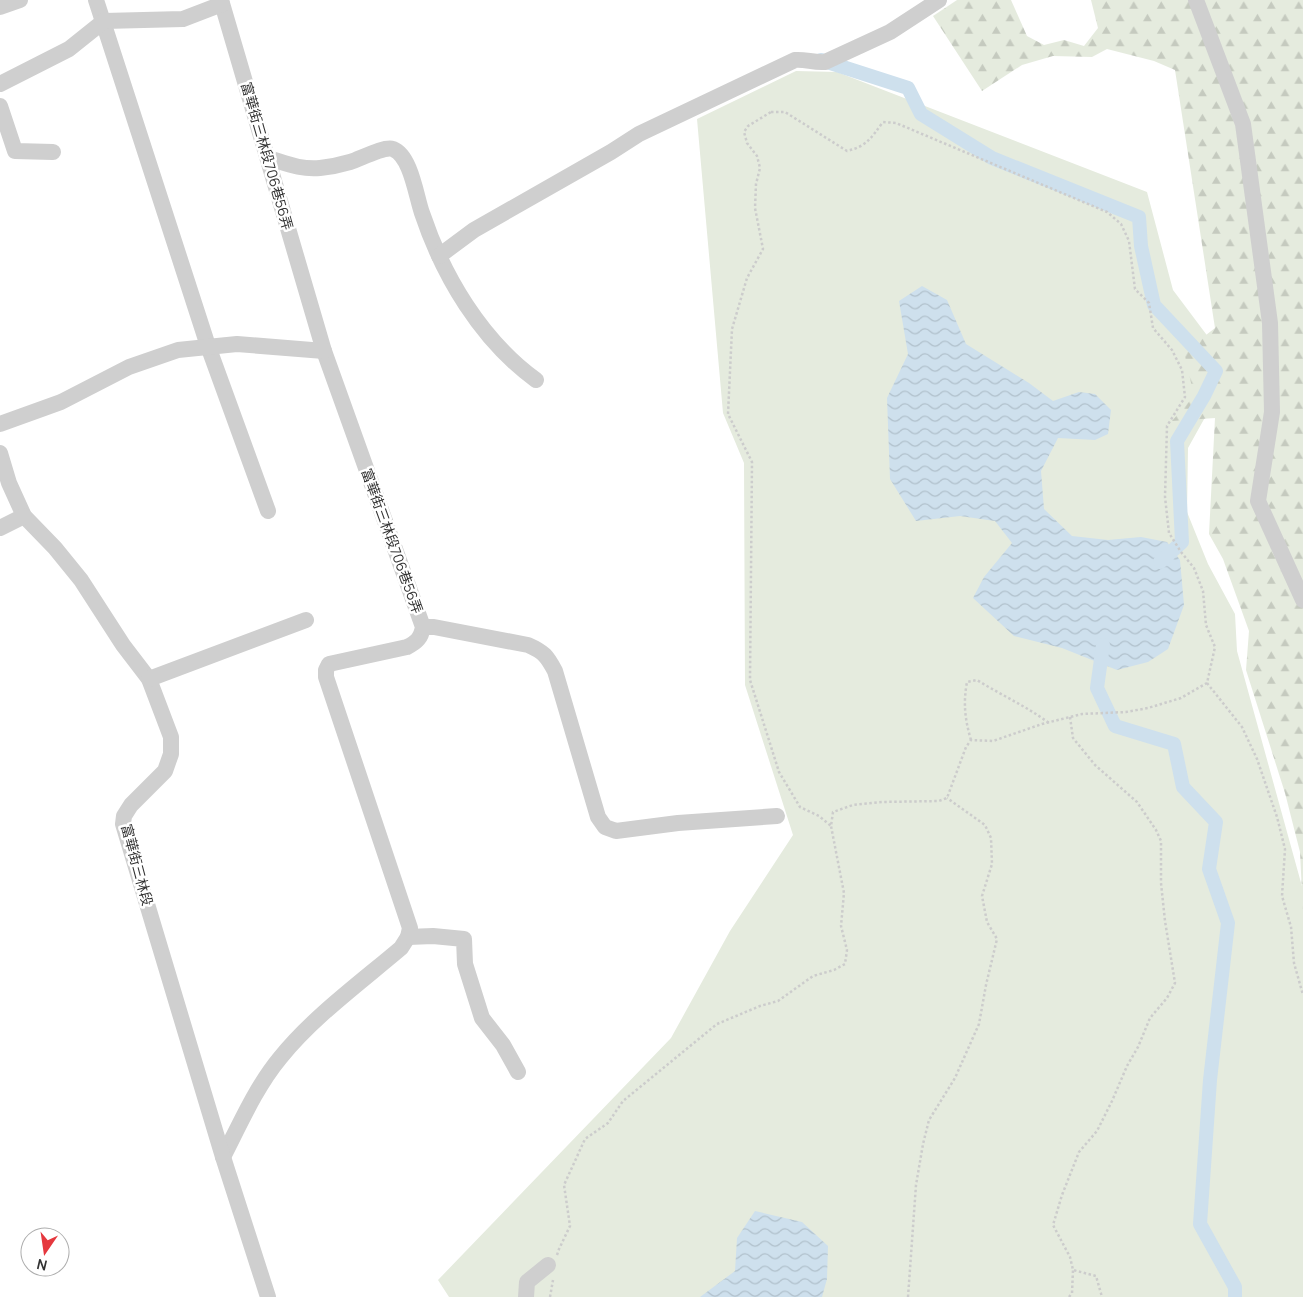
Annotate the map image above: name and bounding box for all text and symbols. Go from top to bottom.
street label: 富華街三林段706巷56弄 [237,80,298,232]
street label: 富華街三林段706巷56弄 [357,466,428,616]
street label: 富華街三林段 [117,822,158,908]
north arrow [20,1227,70,1277]
text: N [35,1255,49,1276]

